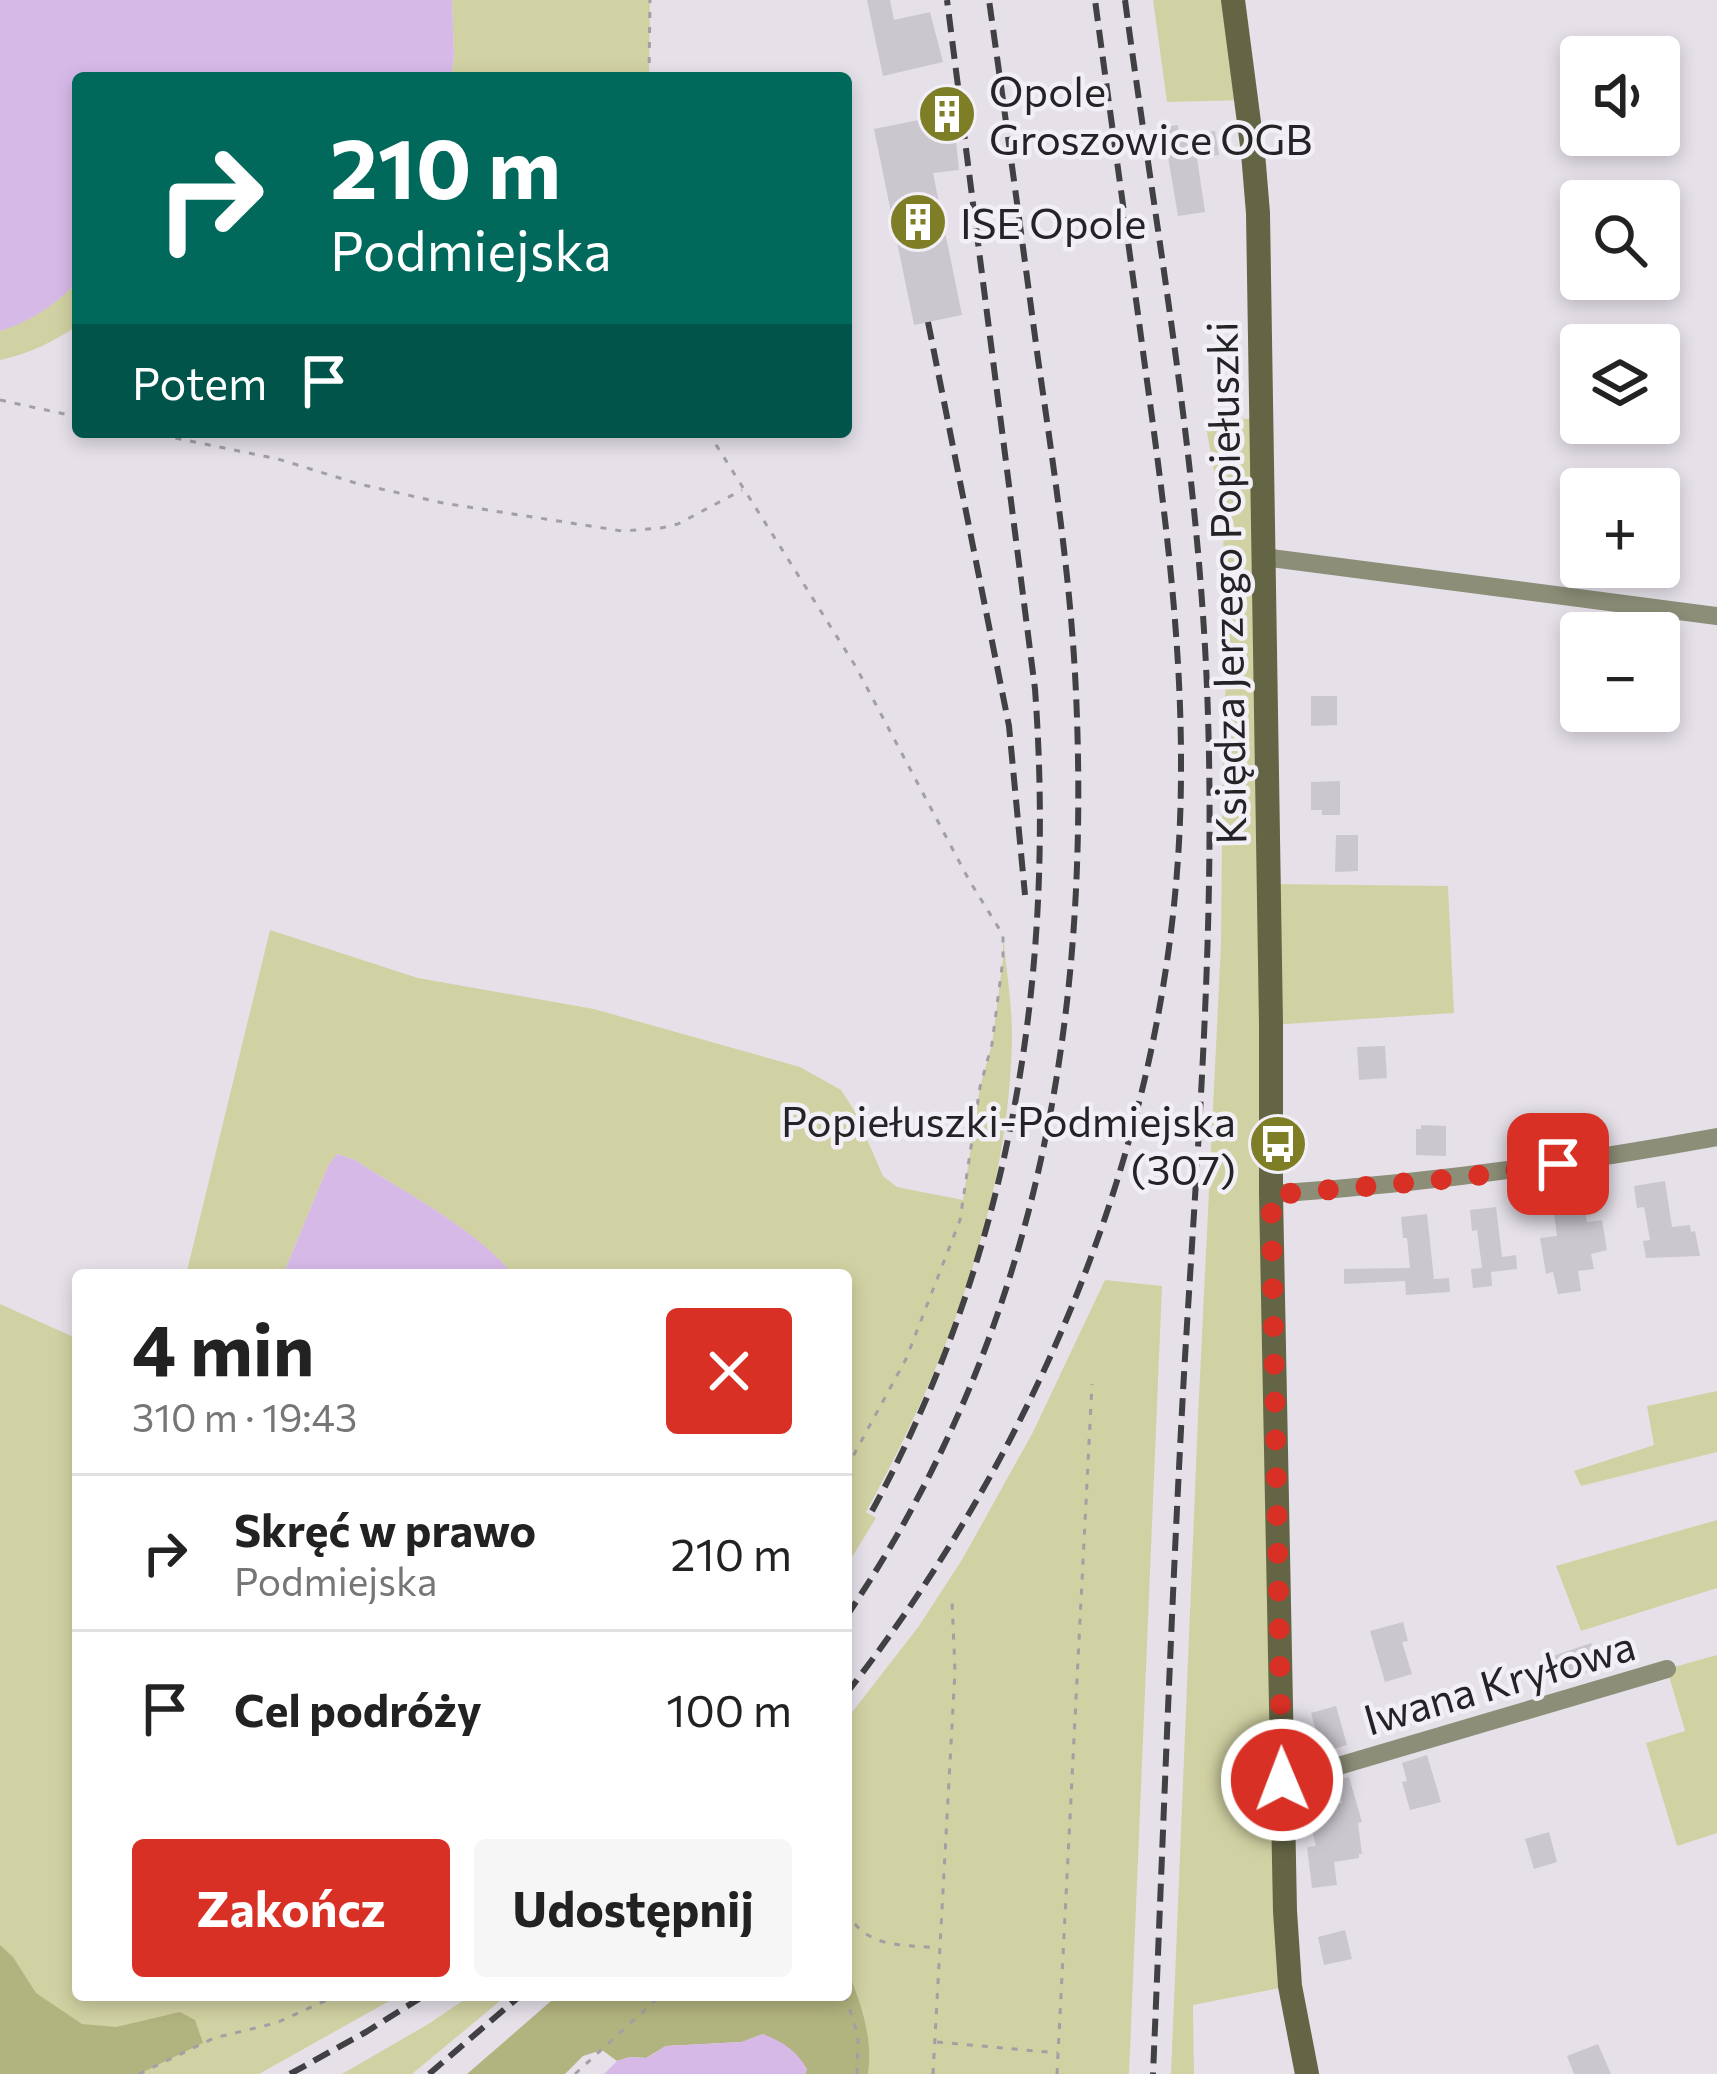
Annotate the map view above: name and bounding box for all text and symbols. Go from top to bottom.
map controls [1560,36,1680,732]
button: sound [1560,36,1680,156]
place label: Opole Groszowice OGB [989,64,1312,164]
building icon: Opole Groszowice OGB [916,83,978,145]
text: 210 m [330,114,561,216]
icon: right [132,120,288,276]
button: search [1560,180,1680,300]
building icon: ISE Opole [887,191,949,253]
place label: ISE Opole [960,196,1146,248]
text: Podmiejska [330,216,612,282]
street label: Księdza Jerzego Popiełuszki [1194,321,1256,845]
button: layers [1560,324,1680,444]
icon: arrive [291,348,357,414]
text: Potem [132,354,267,409]
button: + [1560,468,1680,588]
button: − [1560,612,1680,732]
place label: Popiełuszki-Podmiejska (307) [781,1094,1236,1194]
bus stop icon: Popiełuszki-Podmiejska (307) [1247,1113,1309,1175]
pin [1507,1113,1609,1215]
icon: arrive [1525,1131,1591,1197]
text: 4 min [132,1303,314,1391]
button: close [666,1308,792,1434]
text: 310 m · 19:43 [132,1392,357,1440]
text: Skręć w prawo [234,1501,536,1556]
icon: right [132,1520,198,1586]
text: 210 m [671,1525,792,1580]
text: Podmiejska [234,1556,437,1604]
street label: Iwana Kryłowa [1357,1617,1641,1745]
icon: arrive [132,1676,198,1742]
text: Cel podróży [234,1681,482,1736]
text: 100 m [666,1681,792,1736]
position arrow [1219,1717,1345,1843]
button: Zakończ [132,1839,450,1977]
button: Udostępnij [474,1839,792,1977]

